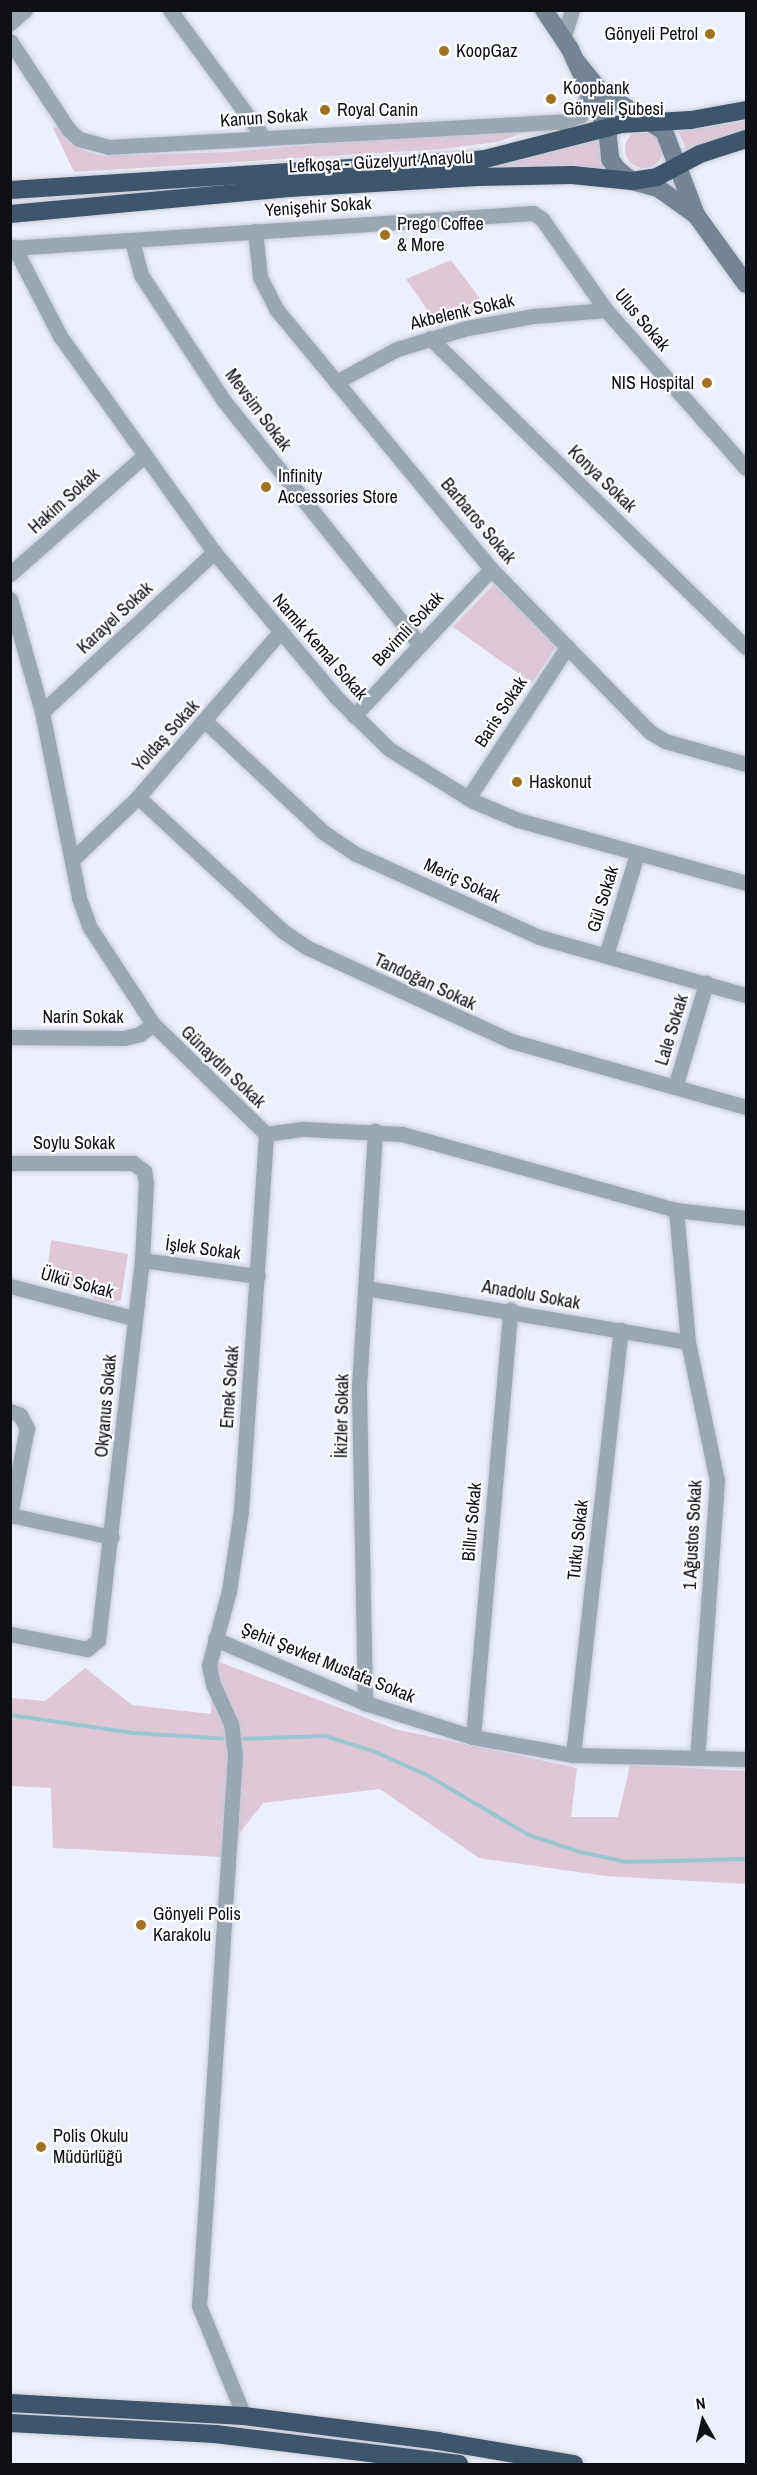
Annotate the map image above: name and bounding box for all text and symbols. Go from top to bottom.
place label: Gönyeli Petrol [604,23,698,45]
marker: Gönyeli Petrol [703,27,717,41]
place label: KoopGaz [456,40,518,62]
marker: KoopGaz [437,44,451,58]
place label: Koopbank Gönyeli Şubesi [563,78,664,121]
marker: Koopbank Gönyeli Şubesi [544,92,558,106]
place label: Royal Canin [337,99,418,121]
marker: Royal Canin [318,103,332,117]
street label: Kanun Sokak [219,104,309,132]
street label: Lefkoşa - Güzelyurt Anayolu [288,146,474,178]
street label: Yenişehir Sokak [264,192,372,222]
place label: Prego Coffee & More [397,214,484,256]
marker: Prego Coffee & More [378,228,392,242]
street label: Ulus Sokak [610,284,674,356]
street label: Akbelenk Sokak [408,290,516,334]
street label: Mevsim Sokak [220,365,296,455]
place label: NIS Hospital [611,372,694,394]
marker: NIS Hospital [698,374,716,392]
street label: Konya Sokak [563,441,641,517]
street label: Hakim Sokak [24,464,104,538]
place label: Infinity Accessories Store [278,466,398,508]
street label: Barbaros Sokak [436,474,520,568]
marker: Infinity Accessories Store [259,480,273,494]
street label: Karayel Sokak [73,578,157,658]
street label: Bevimli Sokak [368,587,448,671]
street label: Namık Kemal Sokak [268,589,372,705]
street label: Baris Sokak [470,673,532,751]
street label: Yoldaş Sokak [128,696,204,776]
place label: Haskonut [529,771,591,793]
marker: Haskonut [510,775,524,789]
street label: Meriç Sokak [420,854,504,908]
street label: Gül Sokak [583,863,623,935]
street label: Tandoğan Sokak [370,949,480,1015]
street label: Lale Sokak [651,992,693,1068]
street label: Narin Sokak [42,1006,124,1028]
street label: Günaydın Sokak [176,1021,270,1113]
street label: Soylu Sokak [33,1132,115,1154]
street label: İşlek Sokak [164,1234,242,1264]
street label: Ülkü Sokak [38,1263,116,1303]
street label: Anadolu Sokak [480,1276,582,1314]
street label: Emek Sokak [216,1345,244,1429]
street label: Okyanus Sokak [91,1354,121,1458]
street label: İkizler Sokak [330,1374,354,1458]
street label: 1 Ağustos Sokak [679,1479,707,1591]
street label: Billur Sokak [458,1482,486,1562]
street label: Tutku Sokak [563,1499,593,1581]
street label: Şehit Şevket Mustafa Sokak [238,1618,418,1708]
place label: Gönyeli Polis Karakolu [153,1904,241,1946]
marker: Gönyeli Polis Karakolu [134,1918,148,1932]
place label: Polis Okulu Müdürlüğü [53,2126,128,2168]
marker: Polis Okulu Müdürlüğü [34,2140,48,2154]
north arrow [673,2391,733,2451]
text: N [694,2392,707,2415]

